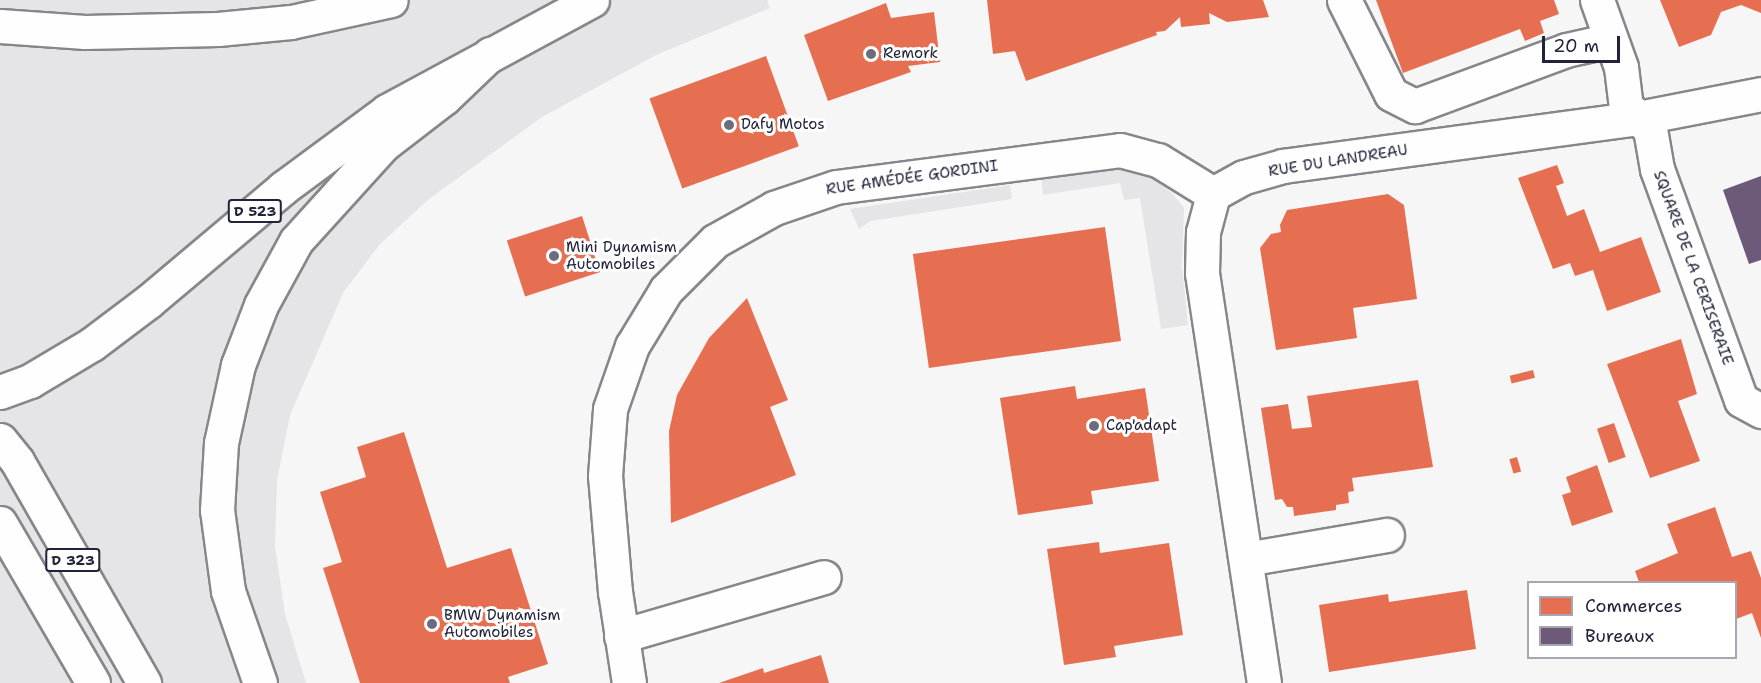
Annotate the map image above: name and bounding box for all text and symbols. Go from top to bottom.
scale bar [1545,24,1623,62]
text: 20 m [1553,34,1599,58]
place label: Remork [883,45,938,63]
marker: Remork [864,47,878,61]
place label: Dafy Motos [741,116,825,134]
marker: Dafy Motos [722,118,736,132]
street label: RUE DU LANDREAU [1267,141,1409,181]
street label: RUE AMÉDÉE GORDINI [825,157,999,199]
street label: SQUARE DE LA CERISERAIE [1649,168,1737,368]
road number: D 523 [226,200,284,222]
place label: Mini Dynamism Automobiles [566,238,677,273]
marker: Mini Dynamism Automobiles [547,249,561,263]
place label: Cap'adapt [1106,417,1177,435]
marker: Cap'adapt [1087,419,1101,433]
road number: D 323 [44,549,101,571]
legend [1527,581,1737,659]
text: Commerces [1585,594,1682,618]
place label: BMW Dynamism Automobiles [444,606,560,641]
marker: BMW Dynamism Automobiles [425,617,439,631]
text: Bureaux [1585,624,1654,648]

